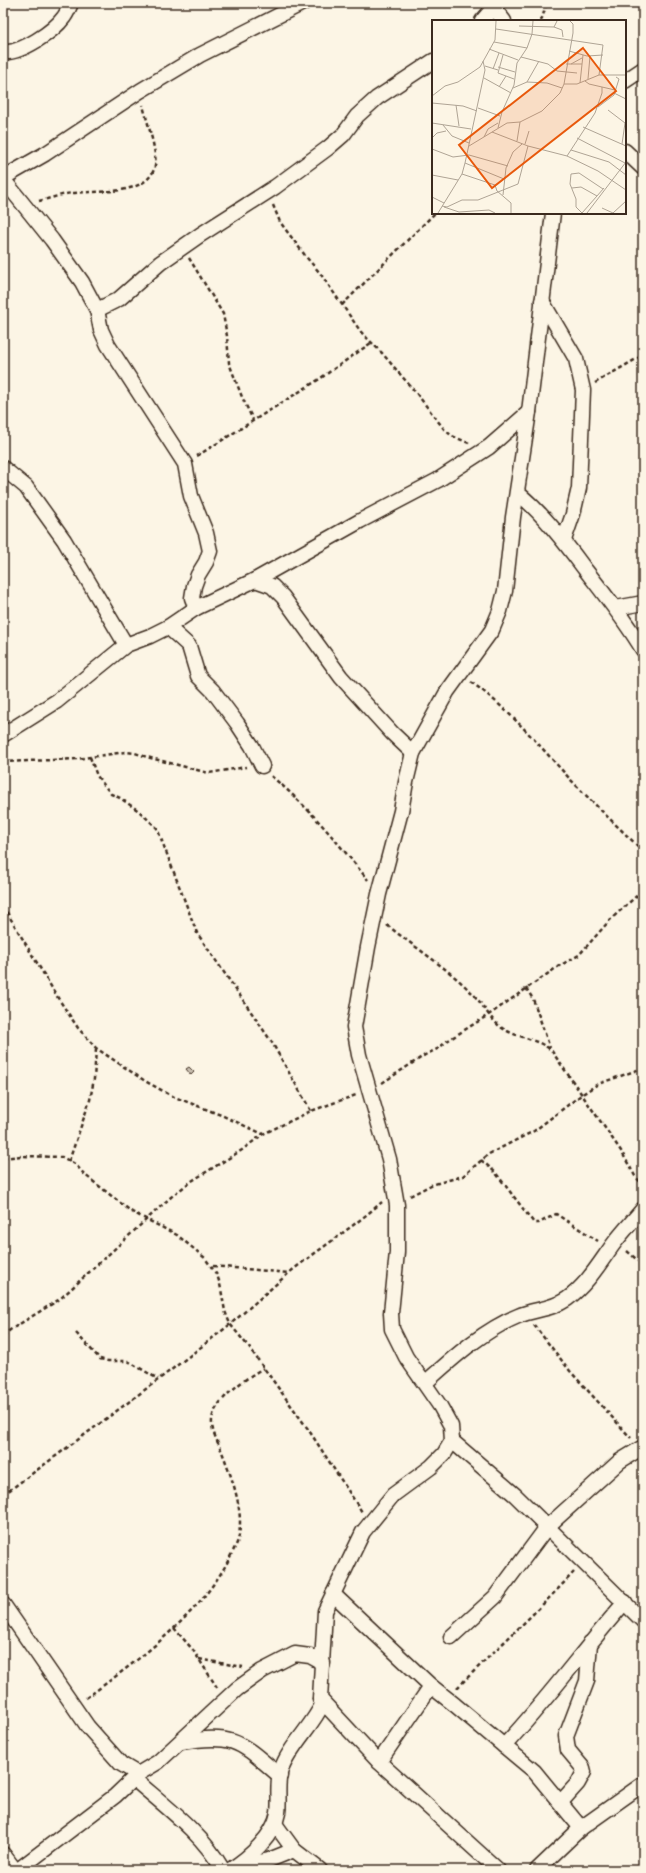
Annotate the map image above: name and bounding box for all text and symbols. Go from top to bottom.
inset map [432,20,626,214]

